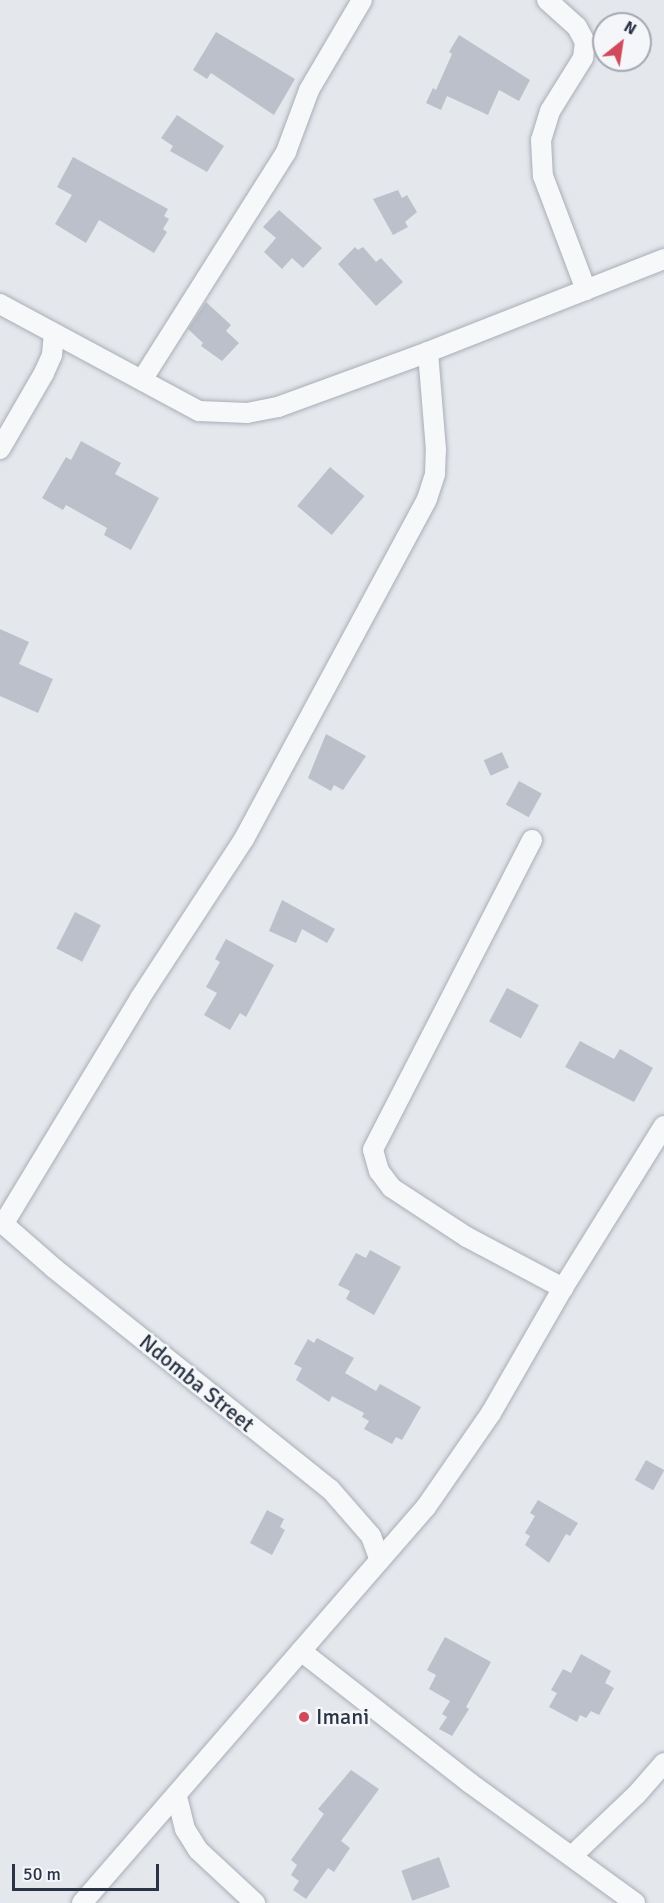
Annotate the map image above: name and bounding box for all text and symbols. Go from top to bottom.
north arrow [592,12,652,72]
text: N [620,17,640,40]
street label: Ndomba Street [134,1329,260,1437]
place label: Imani [316,1704,369,1730]
marker: Imani [297,1710,311,1724]
scale bar [15,1852,162,1890]
text: 50 m [23,1863,61,1885]

